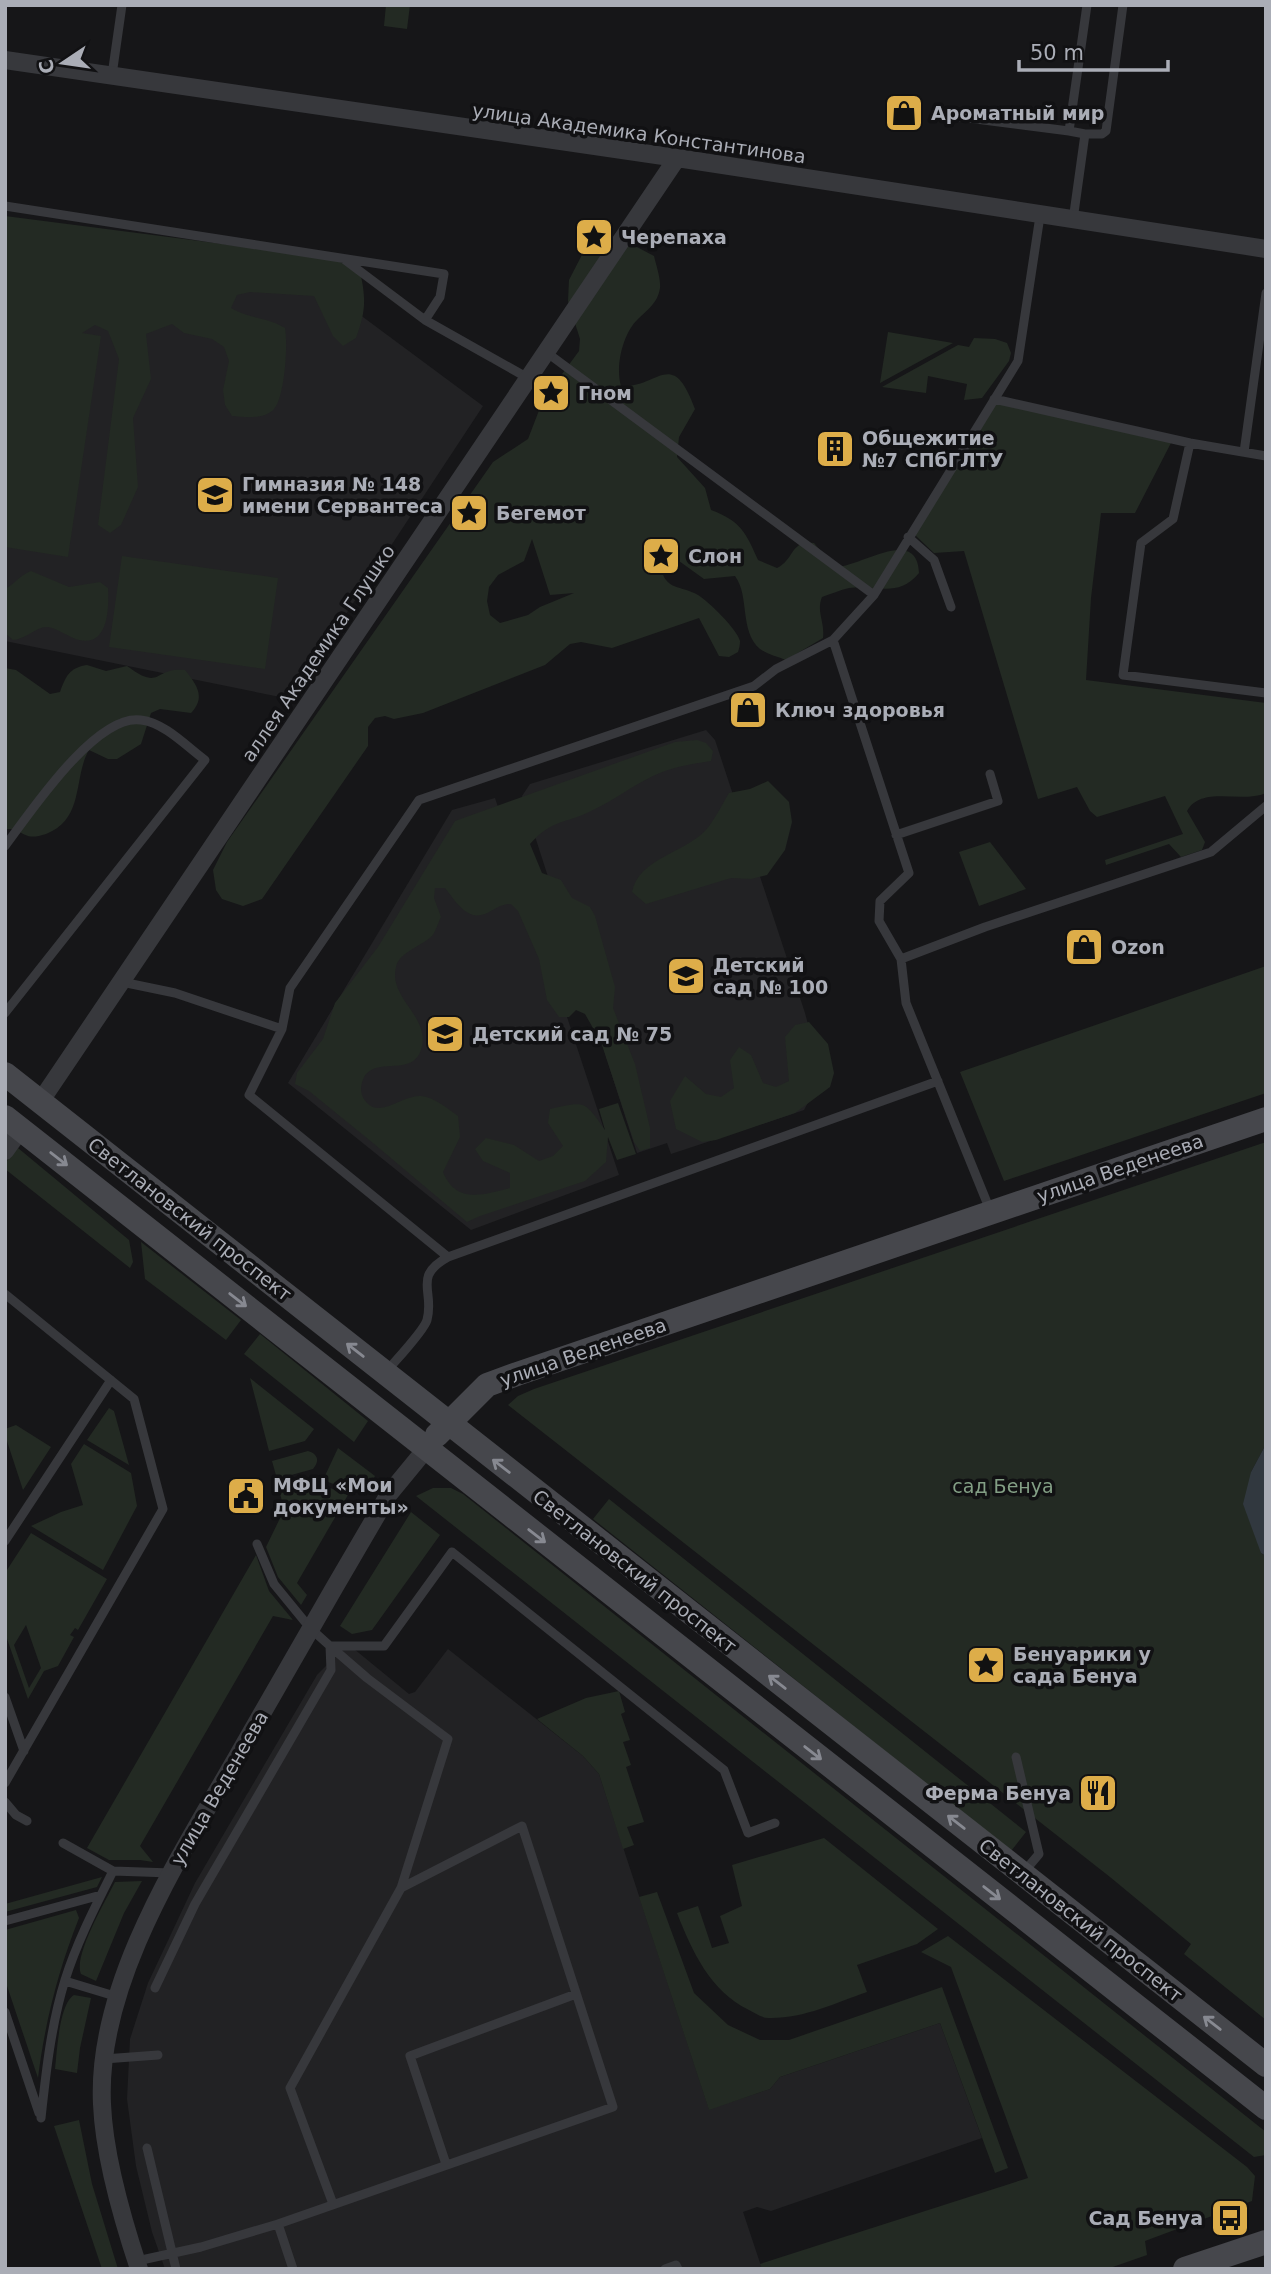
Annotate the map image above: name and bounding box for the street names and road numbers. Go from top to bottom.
street label: улица Академика Константинова [471,99,807,167]
street label: аллея Академика Глушко [237,540,399,766]
street label: улица Веденеева [1034,1129,1206,1207]
street label: Светлановский проспект [84,1133,296,1305]
street label: улица Веденеева [497,1313,669,1391]
street label: Светлановский проспект [529,1485,741,1657]
street label: улица Веденеева [166,1707,272,1869]
street label: Светлановский проспект [975,1834,1187,2006]

